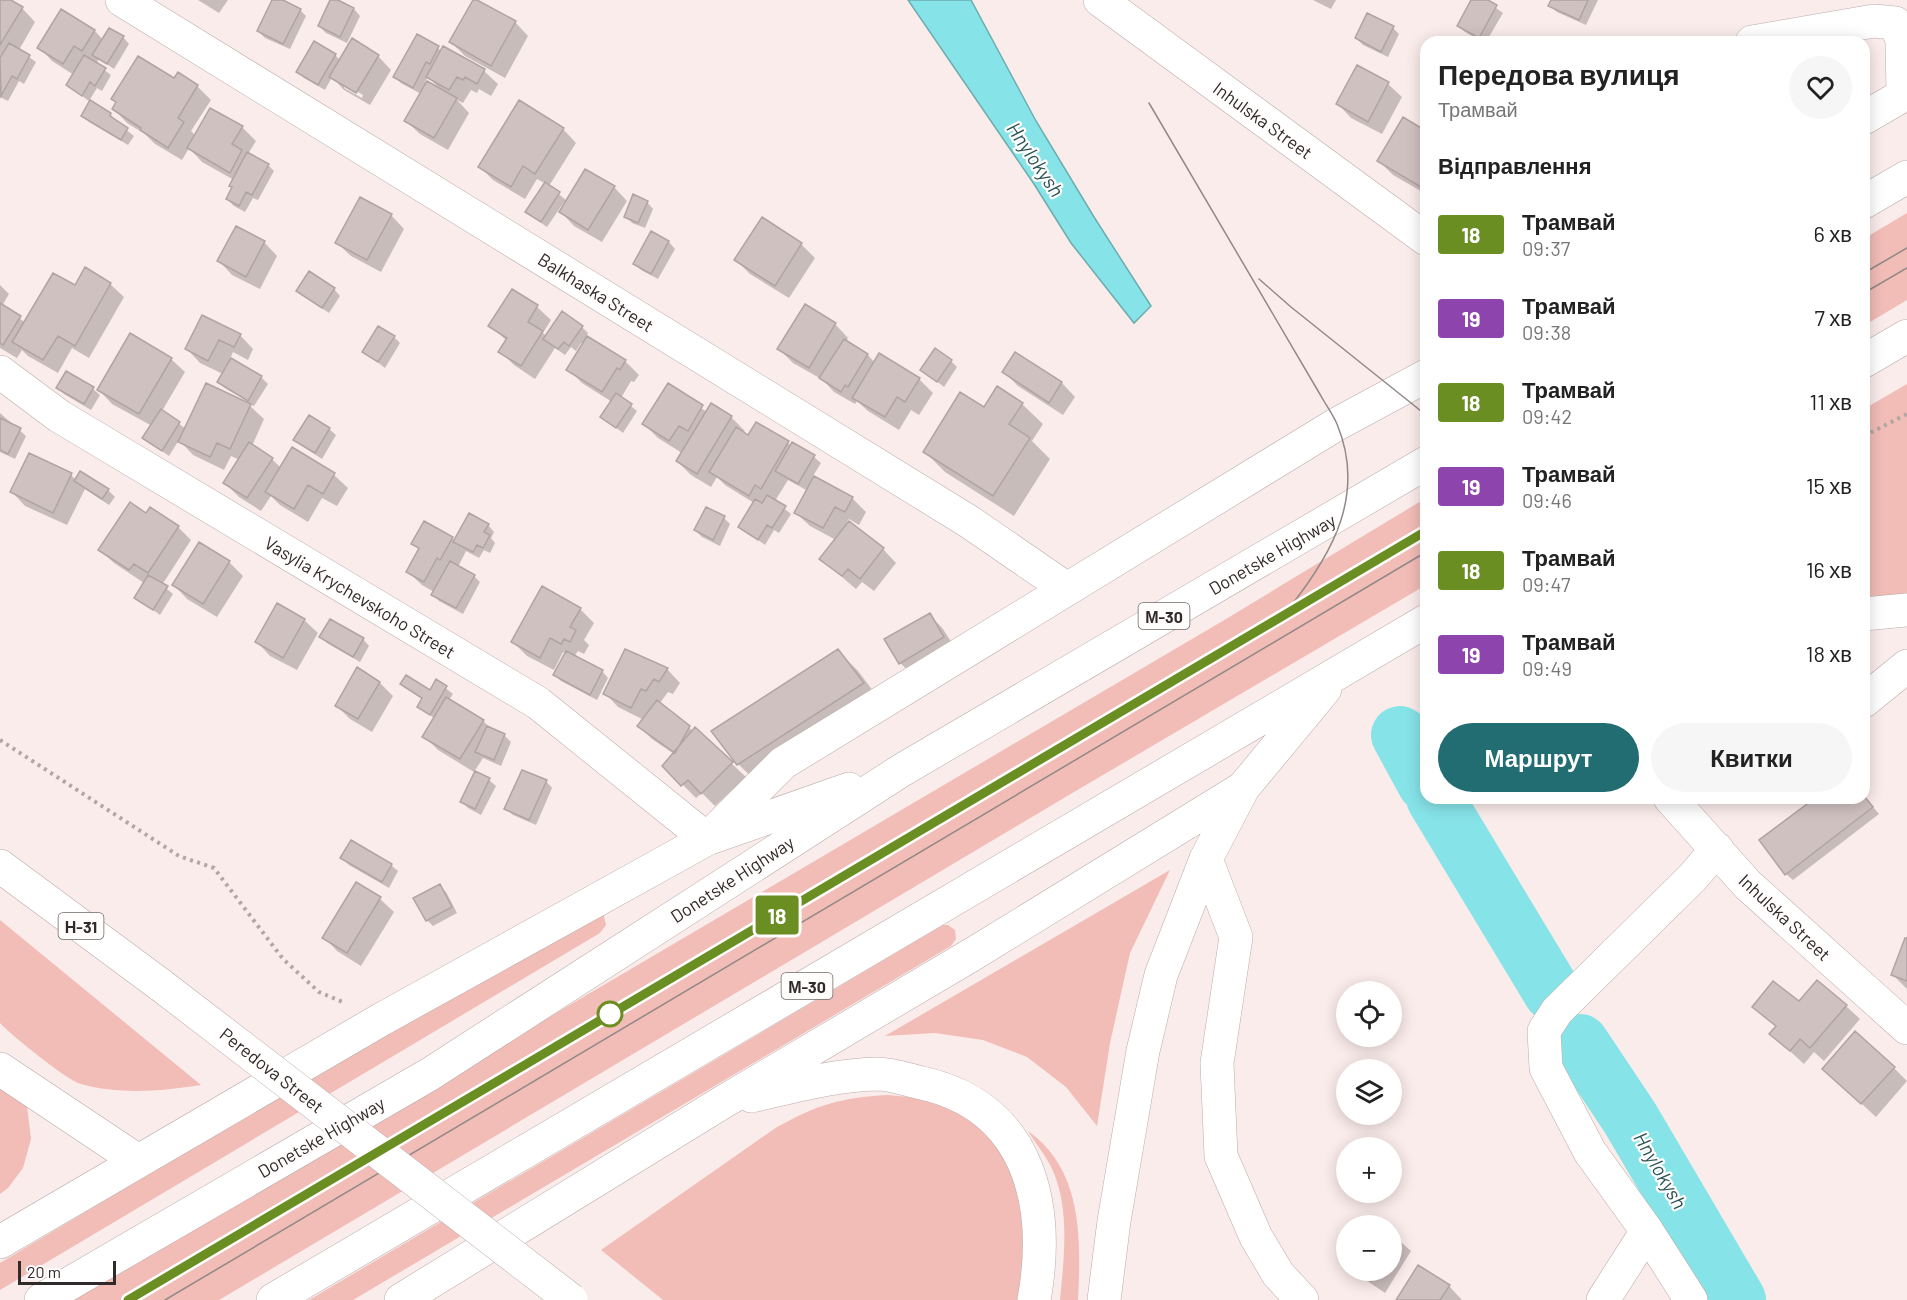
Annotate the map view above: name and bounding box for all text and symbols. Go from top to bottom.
button: heart [1789,56,1852,119]
text: Передова вулиця [1438,57,1680,91]
street label: Inhulska Street [1209,77,1317,163]
text: Трамвай [1438,97,1518,121]
water label: Hnylokysh [1002,117,1070,201]
text: Відправлення [1438,152,1592,178]
text: Трамвай [1522,208,1616,234]
text: 6 хв [1814,220,1852,246]
text: 18 [1462,222,1480,247]
text: 09:37 [1522,236,1570,260]
street label: Balkhaska Street [534,248,658,336]
text: Трамвай [1522,292,1616,318]
text: 7 хв [1815,304,1852,330]
text: 19 [1462,306,1480,331]
text: 09:38 [1522,320,1571,344]
text: Трамвай [1522,376,1616,402]
text: 11 хв [1809,388,1852,414]
text: 18 [1462,390,1480,415]
text: 09:42 [1522,404,1572,428]
text: Трамвай [1522,460,1616,486]
text: 15 хв [1806,472,1852,498]
text: 19 [1462,474,1480,499]
text: 09:46 [1522,488,1572,512]
street label: Donetske Highway [1205,509,1339,599]
street label: Vasylia Krychevskoho Street [261,531,459,663]
text: Трамвай [1522,544,1616,570]
text: 16 хв [1806,556,1852,582]
text: 18 [1462,558,1480,583]
text: 09:47 [1522,572,1570,596]
road number: М-30 [1138,603,1190,629]
text: Трамвай [1522,628,1616,654]
text: 18 хв [1806,640,1852,666]
text: 19 [1462,642,1480,667]
text: 09:49 [1522,656,1572,680]
button: Маршрут [1438,723,1639,792]
button: Квитки [1651,723,1852,792]
street label: Donetske Highway [666,831,798,927]
street label: Inhulska Street [1735,869,1835,965]
line badge: 18 [750,896,804,934]
text: 18 [768,903,786,928]
road number: Н-31 [58,913,104,939]
road number: М-30 [782,973,832,999]
map controls [1336,981,1402,1281]
button: locate [1336,981,1402,1047]
unlabelled marker [597,1001,623,1027]
street label: Peredova Street [216,1023,328,1117]
button: layers [1336,1059,1402,1125]
street label: Donetske Highway [254,1092,388,1182]
water label: Hnylokysh [1629,1127,1693,1213]
button: + [1336,1137,1402,1203]
button: − [1336,1215,1402,1281]
scale bar [18,1258,116,1286]
text: 20 m [27,1262,61,1281]

